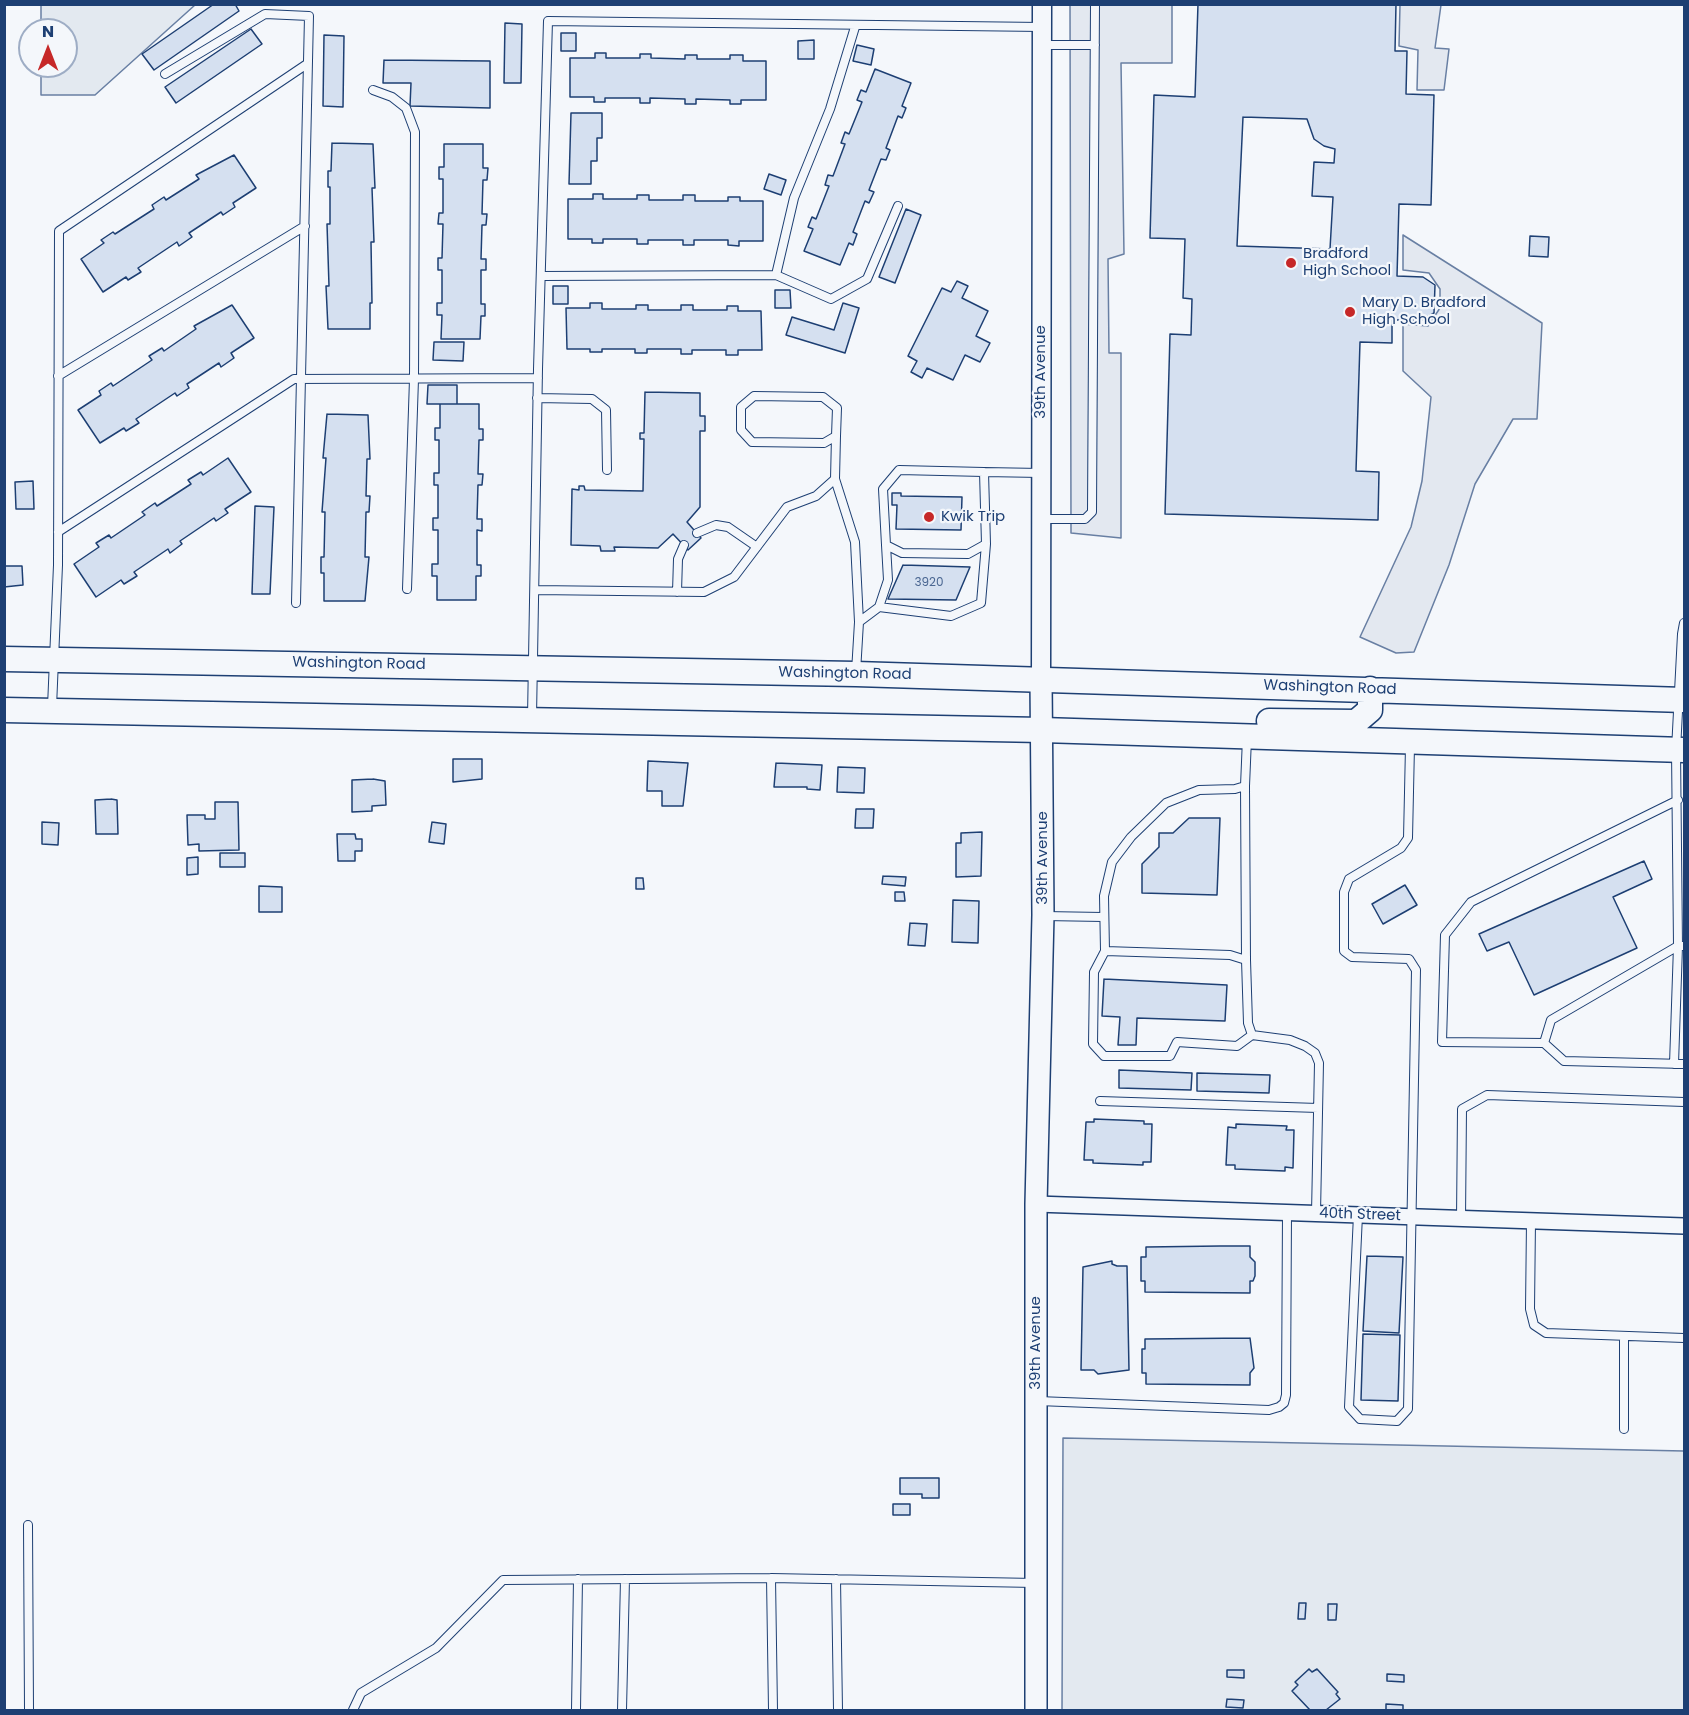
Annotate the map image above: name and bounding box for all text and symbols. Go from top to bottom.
north arrow [18,18,78,78]
text: N [42,20,54,43]
place label: Bradford High School [1303,245,1391,280]
marker: Bradford High School [1284,256,1298,270]
place label: Mary D. Bradford High School [1362,294,1486,329]
marker: Mary D. Bradford High School [1343,305,1357,319]
street label: 39th Avenue [1032,325,1050,419]
place label: Kwik Trip [941,508,1005,526]
marker: Kwik Trip [922,510,936,524]
house number: 3920 [914,576,944,590]
street label: Washington Road [292,654,426,674]
street label: Washington Road [778,664,912,684]
street label: Washington Road [1263,677,1397,699]
street label: 39th Avenue [1034,811,1052,905]
street label: 40th Street [1319,1205,1401,1225]
street label: 39th Avenue [1027,1296,1045,1390]

